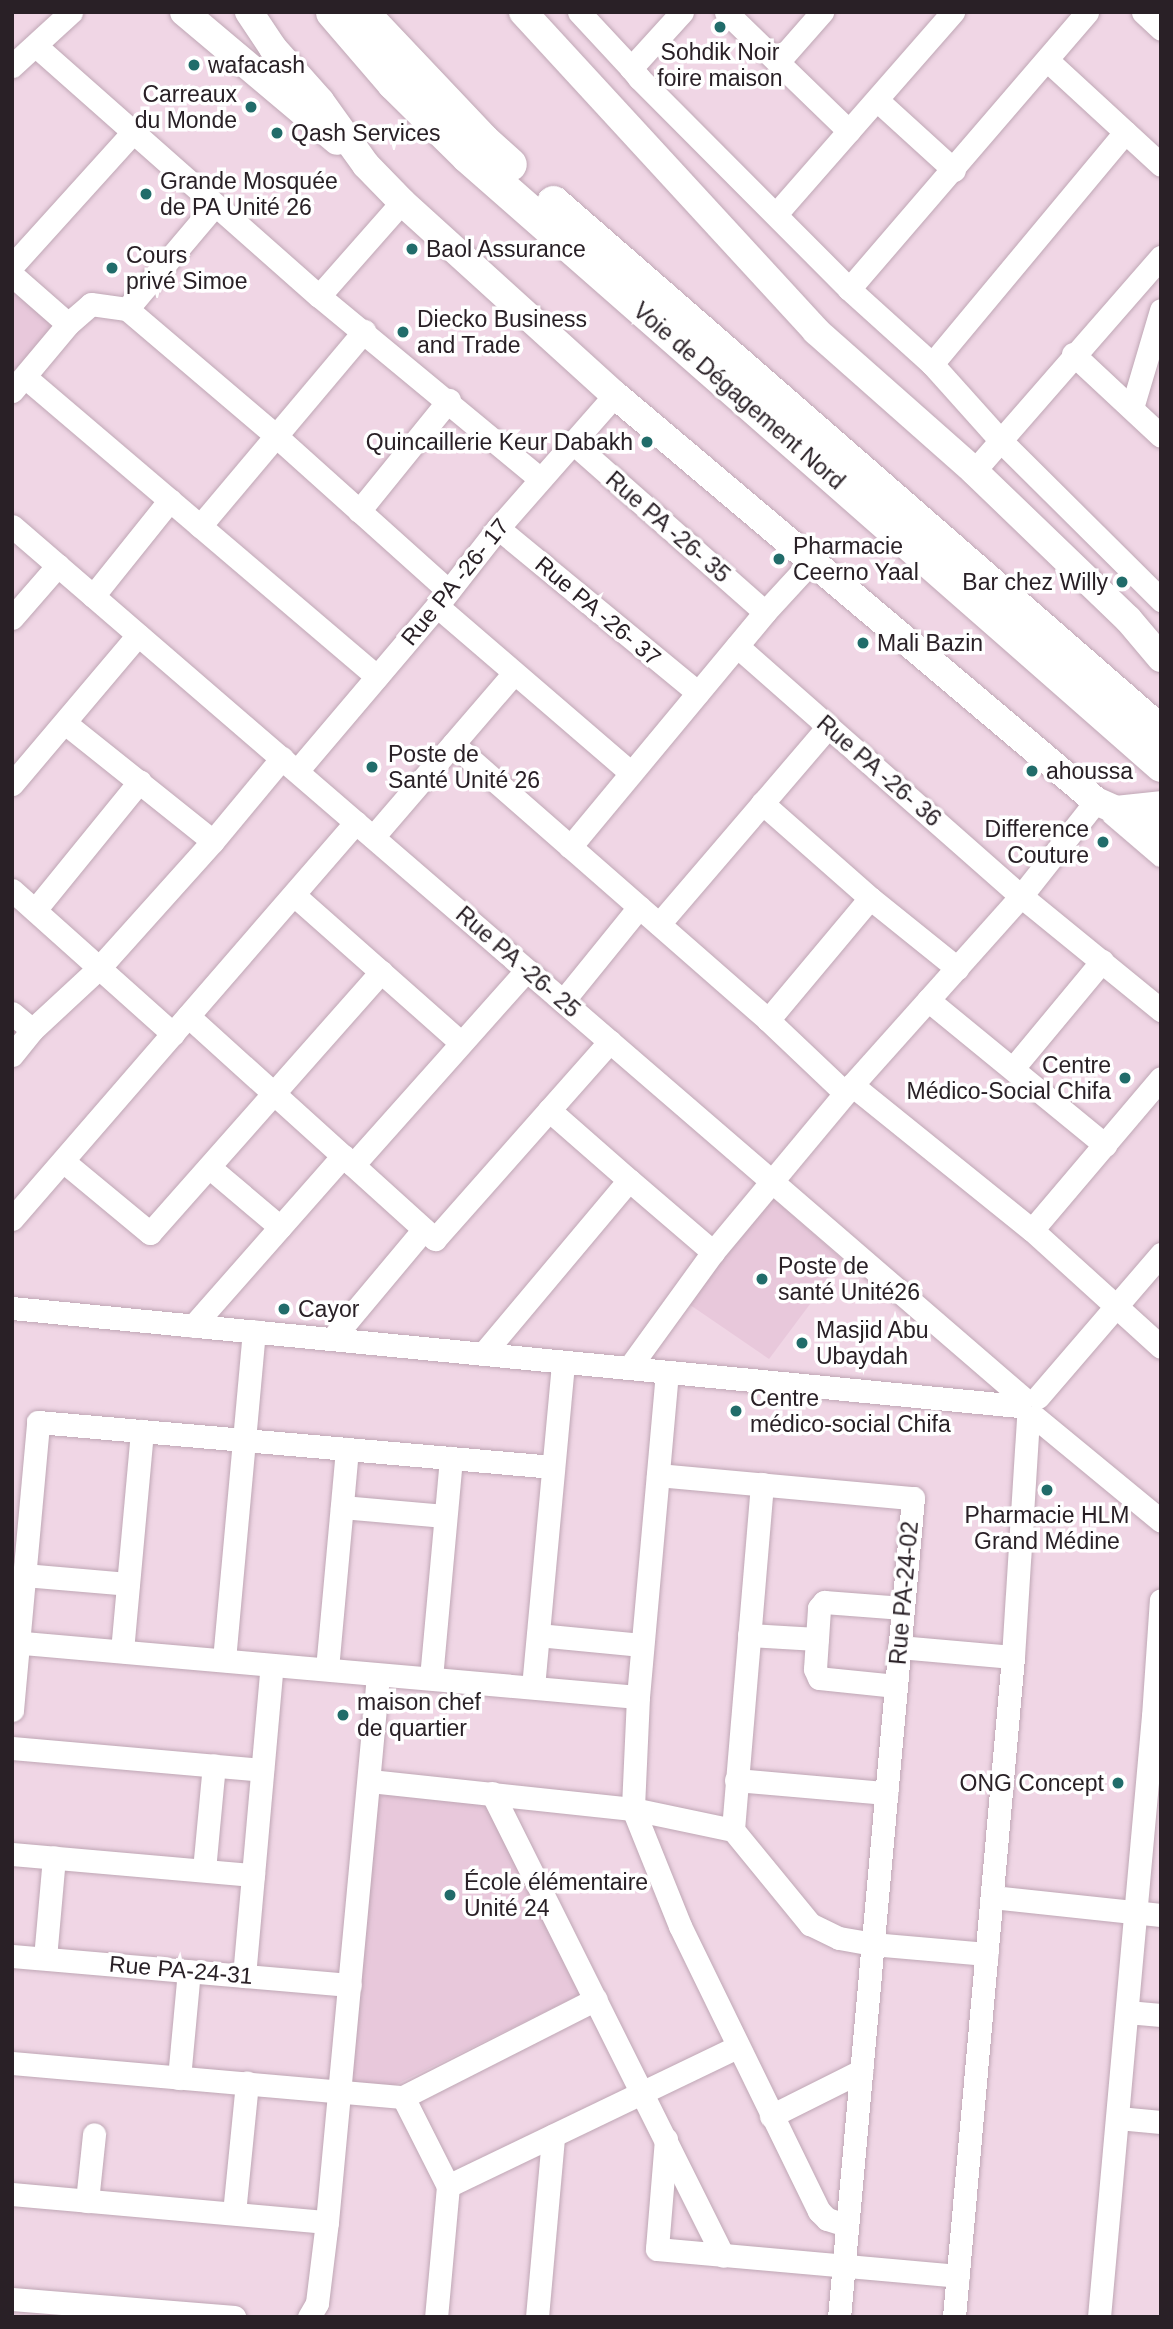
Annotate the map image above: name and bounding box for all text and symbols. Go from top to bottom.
marker: Sohdik Noir foire maison [712,19,728,35]
place label: Sohdik Noir foire maison [657,38,783,92]
place label: wafacash [208,51,305,79]
marker: wafacash [186,57,202,73]
place label: Carreaux du Monde [135,80,237,134]
marker: Carreaux du Monde [243,99,259,115]
place label: Qash Services [291,119,441,147]
marker: Qash Services [269,125,285,141]
place label: Grande Mosquée de PA Unité 26 [160,167,338,221]
marker: Grande Mosquée de PA Unité 26 [138,186,154,202]
place label: Baol Assurance [426,235,587,263]
place label: Cours privé Simoe [126,241,247,295]
marker: Baol Assurance [404,241,420,257]
marker: Cours privé Simoe [104,260,120,276]
street label: Voie de Dégagement Nord [628,297,850,495]
place label: Diecko Business and Trade [417,305,587,359]
marker: Diecko Business and Trade [395,324,411,340]
place label: Quincaillerie Keur Dabakh [366,428,633,456]
marker: Quincaillerie Keur Dabakh [639,434,655,450]
street label: Rue PA -26- 35 [600,465,736,589]
street label: Rue PA -26- 17 [395,512,515,652]
place label: Pharmacie Ceerno Yaal [793,532,919,586]
street label: Rue PA -26- 37 [529,550,667,672]
marker: Pharmacie Ceerno Yaal [771,551,787,567]
place label: Bar chez Willy [962,568,1108,596]
marker: Bar chez Willy [1114,574,1130,590]
place label: Mali Bazin [877,629,983,657]
marker: Mali Bazin [855,635,871,651]
street label: Rue PA -26- 36 [811,709,947,833]
place label: Poste de Santé Unité 26 [388,740,540,794]
marker: Poste de Santé Unité 26 [362,757,382,777]
place label: ahoussa [1046,757,1133,785]
marker: ahoussa [1024,763,1040,779]
place label: Difference Couture [985,815,1089,869]
marker: Difference Couture [1095,834,1111,850]
street label: Rue PA -26- 25 [450,900,586,1024]
place label: Centre Médico-Social Chifa [906,1051,1111,1105]
marker: Centre Médico-Social Chifa [1117,1070,1133,1086]
place label: Poste de santé Unité26 [778,1252,920,1306]
marker: Poste de santé Unité26 [752,1269,772,1289]
place label: Cayor [298,1295,359,1323]
marker: Cayor [276,1301,292,1317]
place label: Masjid Abu Ubaydah [816,1316,930,1370]
marker: Masjid Abu Ubaydah [794,1335,810,1351]
place label: Centre médico-social Chifa [750,1384,951,1438]
marker: Centre médico-social Chifa [728,1403,744,1419]
marker: Pharmacie HLM Grand Médine [1039,1482,1055,1498]
place label: Pharmacie HLM Grand Médine [965,1501,1129,1555]
street label: Rue PA-24-02 [884,1520,924,1666]
place label: maison chef de quartier [357,1688,481,1742]
marker: maison chef de quartier [335,1707,351,1723]
place label: ONG Concept [960,1769,1104,1797]
marker: ONG Concept [1110,1775,1126,1791]
place label: École élémentaire Unité 24 [464,1868,648,1922]
marker: École élémentaire Unité 24 [442,1887,458,1903]
street label: Rue PA-24-31 [108,1950,254,1990]

